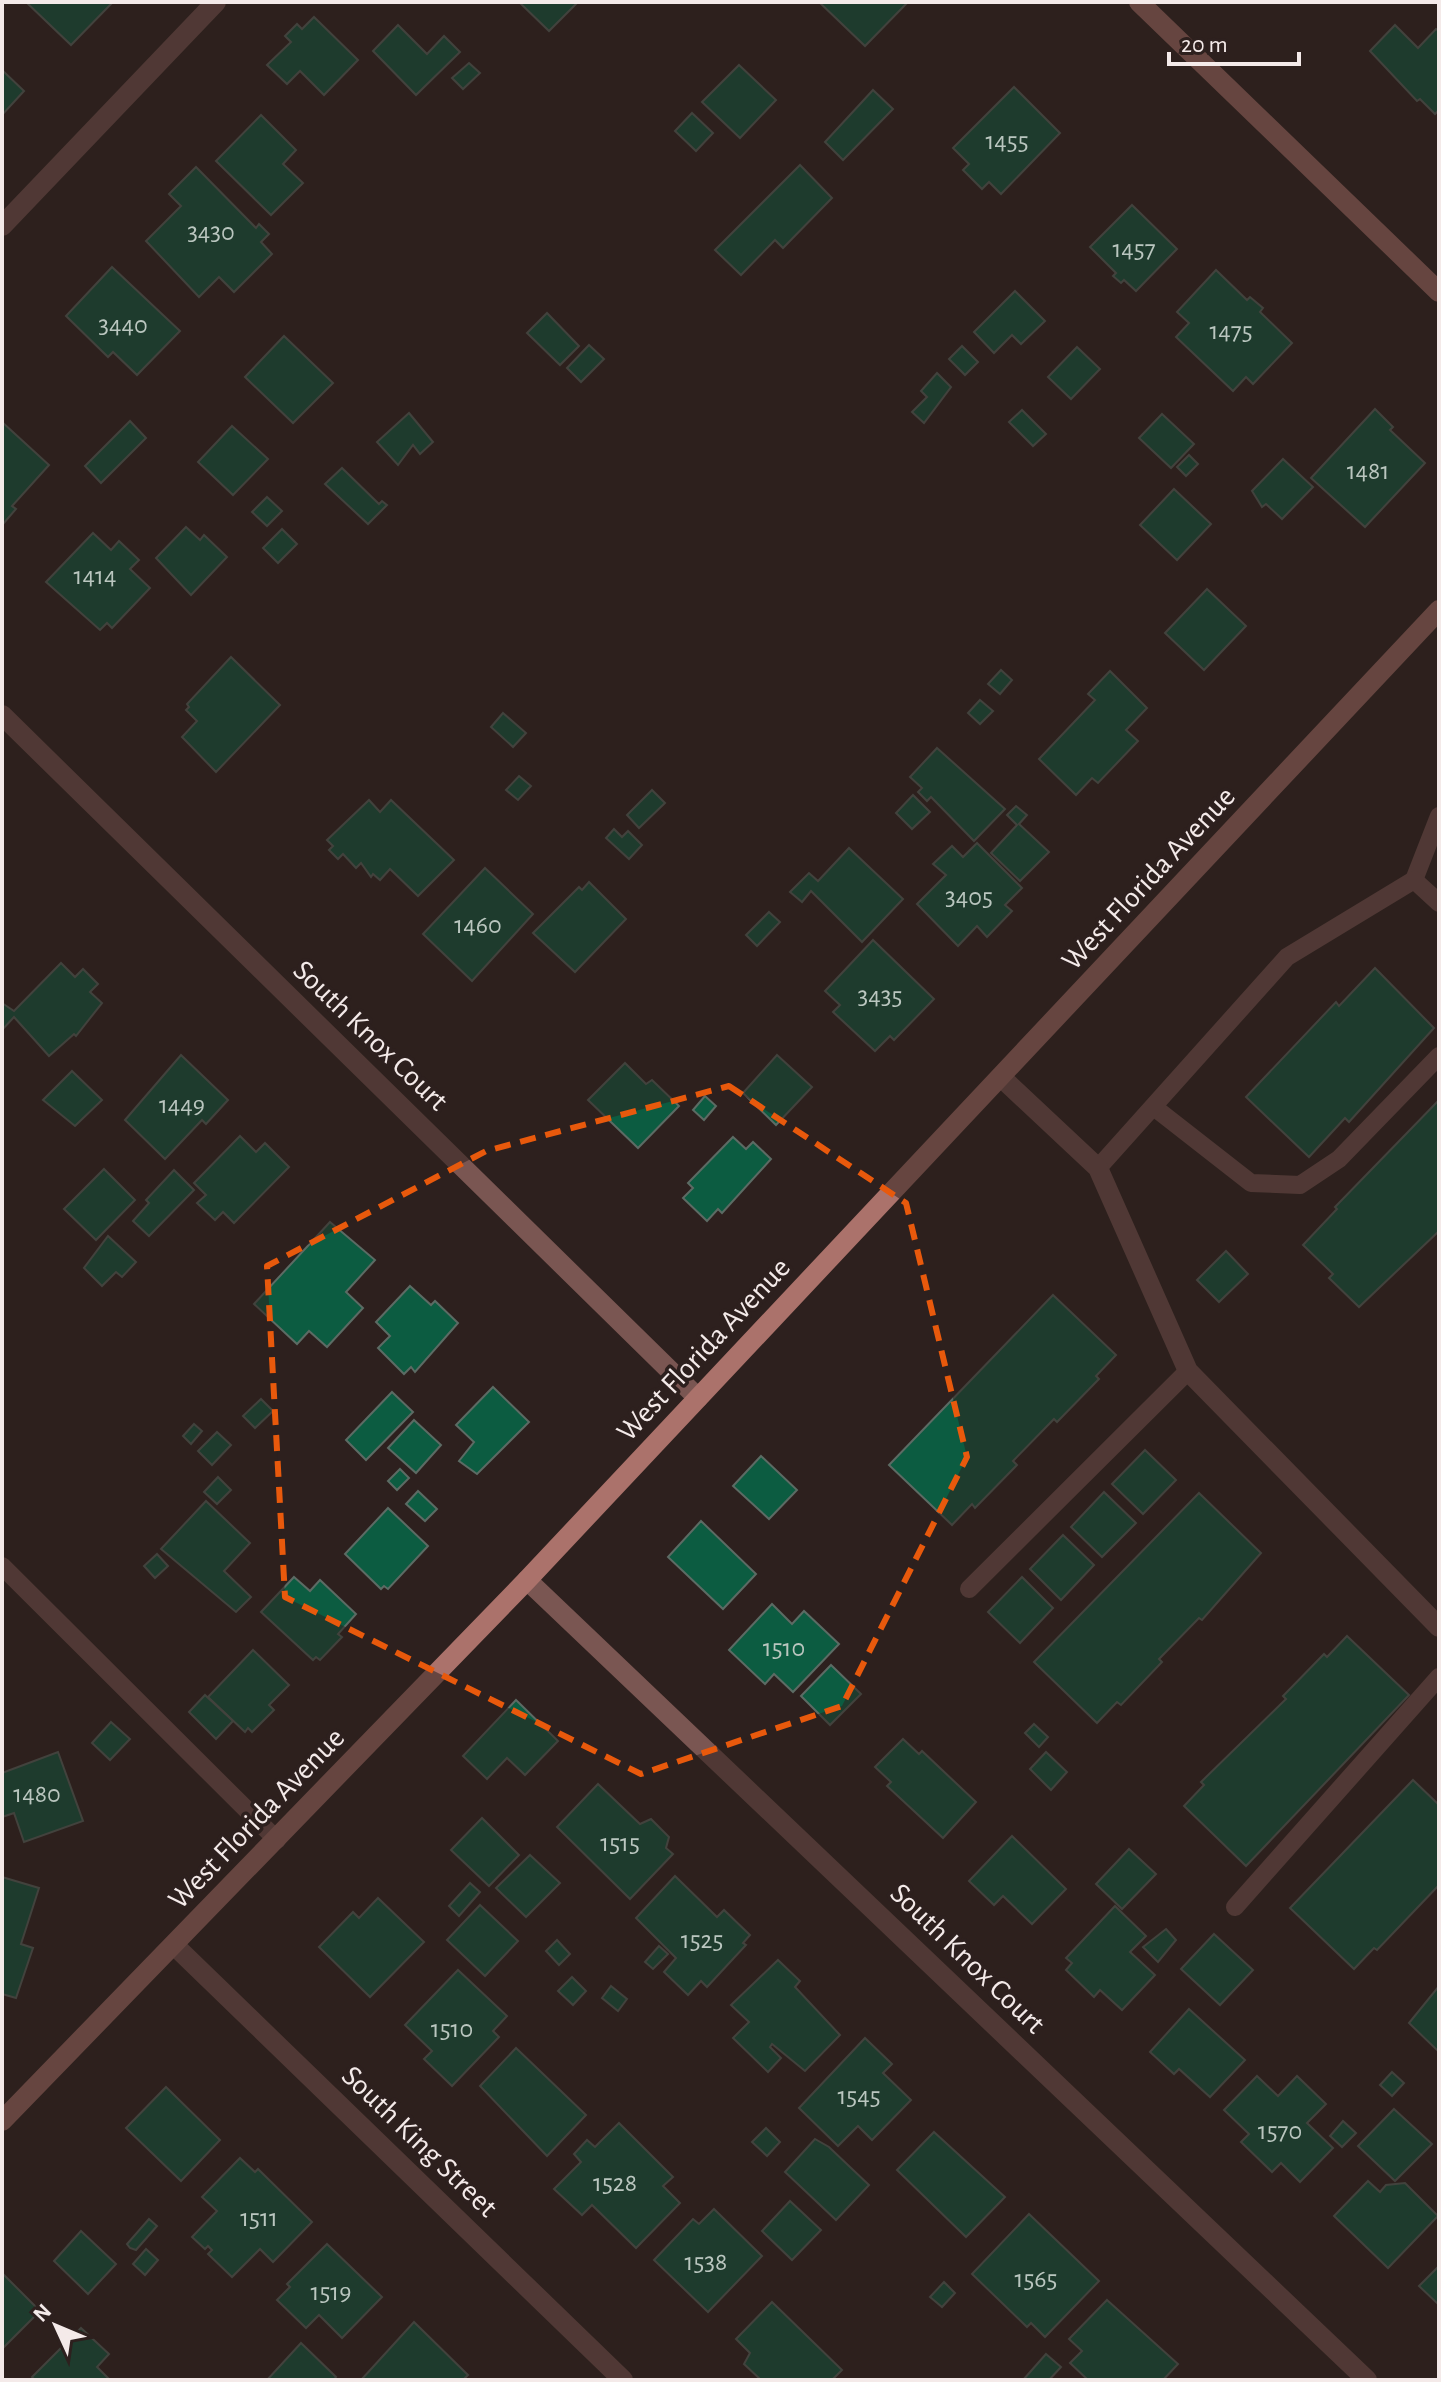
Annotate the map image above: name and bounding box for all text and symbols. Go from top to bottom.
scale bar [1169,16,1299,66]
text: 20 m [1181,33,1228,57]
house number: 1455 [985,128,1029,154]
house number: 3430 [187,219,235,245]
house number: 1457 [1112,236,1156,262]
house number: 3440 [98,312,148,338]
house number: 1475 [1209,318,1253,344]
house number: 1481 [1347,458,1389,484]
house number: 1414 [74,563,116,589]
street label: West Florida Avenue [1056,781,1241,976]
house number: 3405 [945,884,993,910]
house number: 1460 [454,912,502,938]
street label: South Knox Court [287,955,454,1117]
house number: 3435 [858,983,902,1009]
house number: 1449 [159,1092,205,1118]
street label: West Florida Avenue [611,1252,796,1447]
house number: 1510 [763,1635,805,1661]
street label: West Florida Avenue [163,1722,350,1915]
house number: 1480 [13,1781,61,1807]
house number: 1515 [600,1830,640,1856]
street label: South Knox Court [884,1878,1051,2040]
house number: 1525 [681,1927,723,1953]
house number: 1510 [431,2016,473,2042]
street label: South King Street [336,2060,503,2223]
house number: 1545 [837,2083,881,2109]
house number: 1570 [1258,2118,1302,2144]
house number: 1528 [593,2170,637,2196]
house number: 1511 [240,2205,278,2231]
house number: 1538 [685,2249,727,2275]
house number: 1565 [1015,2266,1057,2292]
house number: 1519 [311,2279,351,2305]
north arrow [16,2286,96,2366]
text: N [29,2300,56,2326]

